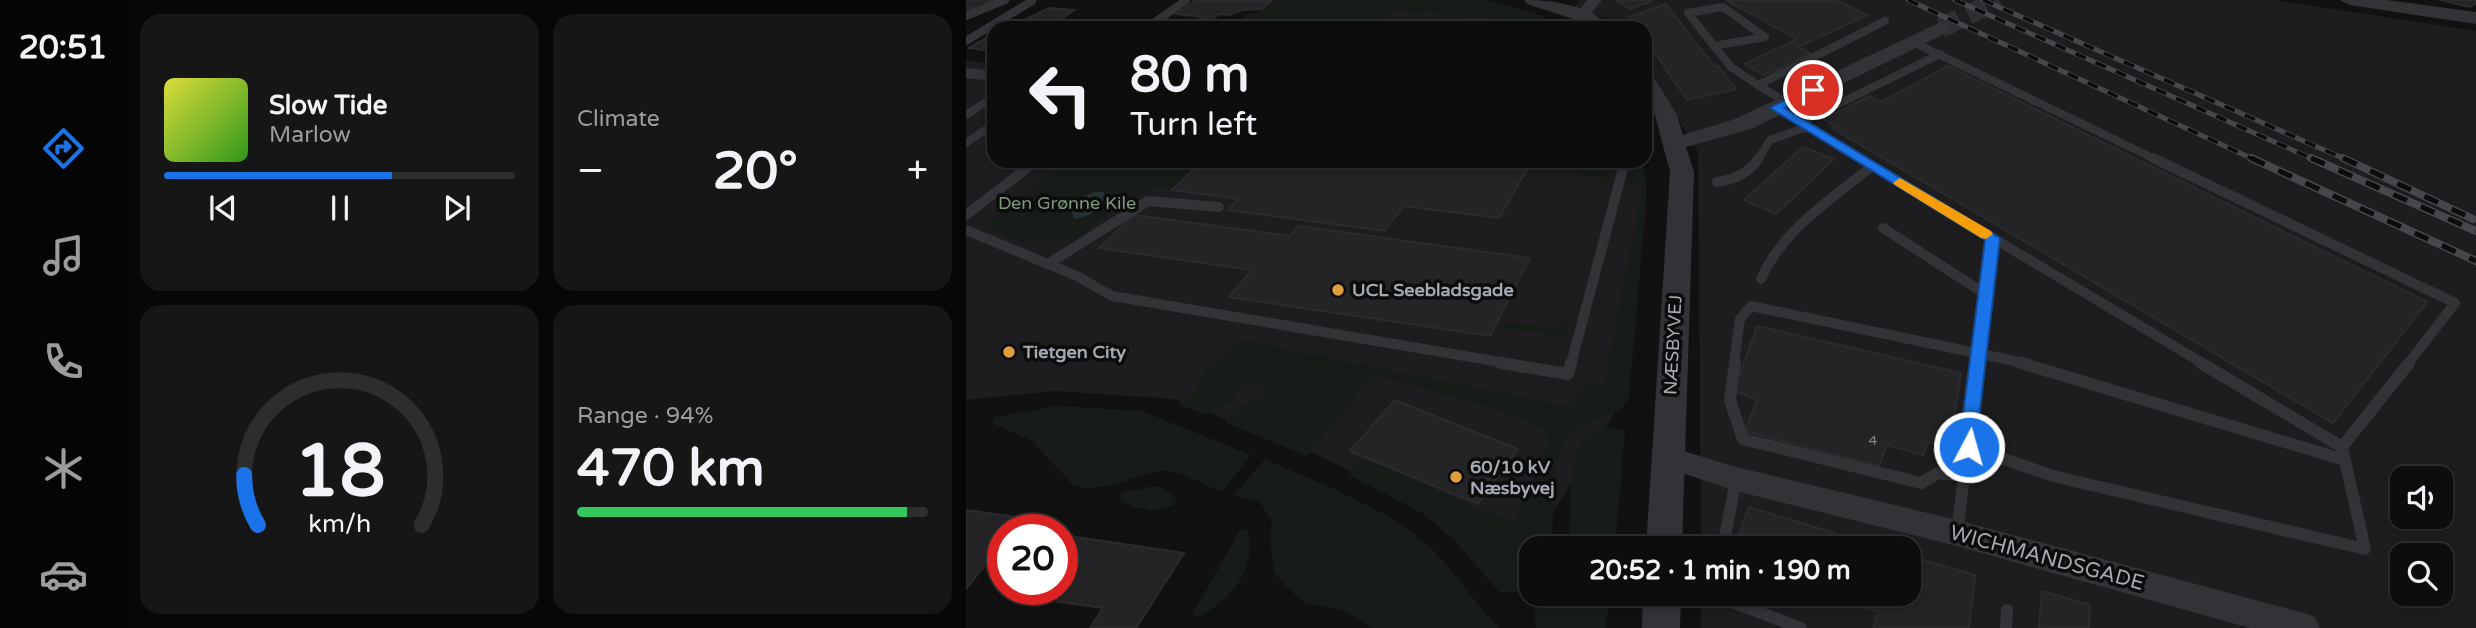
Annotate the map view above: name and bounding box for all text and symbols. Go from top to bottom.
text: 20:51 [19,29,107,67]
text: 80 m [1130,46,1249,105]
icon: left [1015,49,1106,140]
pin [1783,60,1843,120]
icon: arrive [1794,71,1832,109]
text: Slow Tide [269,90,387,121]
text: Climate [577,105,660,133]
text: Turn left [1130,106,1257,144]
text: Marlow [269,121,351,149]
icon: directions [39,124,88,173]
text: 20° [713,140,798,203]
text: − [577,148,604,194]
text: + [907,148,928,194]
icon: previous [204,189,242,227]
icon: pause [321,189,359,227]
icon: next [438,189,476,227]
park label: Den Grønne Kile [998,192,1136,214]
icon: music [39,231,88,280]
place label: UCL Seebladsgade [1352,279,1514,301]
marker: UCL Seebladsgade [1330,282,1346,298]
street label: NÆSBYVEJ [1659,294,1687,396]
icon: phone [39,337,88,386]
place label: Tietgen City [1022,341,1126,363]
marker: Tietgen City [1001,344,1017,360]
text: Range · 94% [577,402,713,430]
position arrow [1932,410,2006,484]
text: 18 [294,429,385,517]
house number: 4 [1869,432,1878,449]
text: 470 km [577,437,765,500]
icon: climate [39,444,88,493]
place label: 60/10 kV Næsbyvej [1470,456,1555,499]
map controls [2390,466,2453,606]
button: sound [2390,466,2453,529]
marker: 60/10 kV Næsbyvej [1448,469,1464,485]
text: km/h [308,509,371,539]
speed limit sign: 20 [987,514,1078,605]
street label: WICHMANDSGADE [1947,520,2147,596]
button: search [2390,543,2453,606]
icon: car [39,550,88,599]
text: 20:52 · 1 min · 190 m [1589,555,1851,586]

